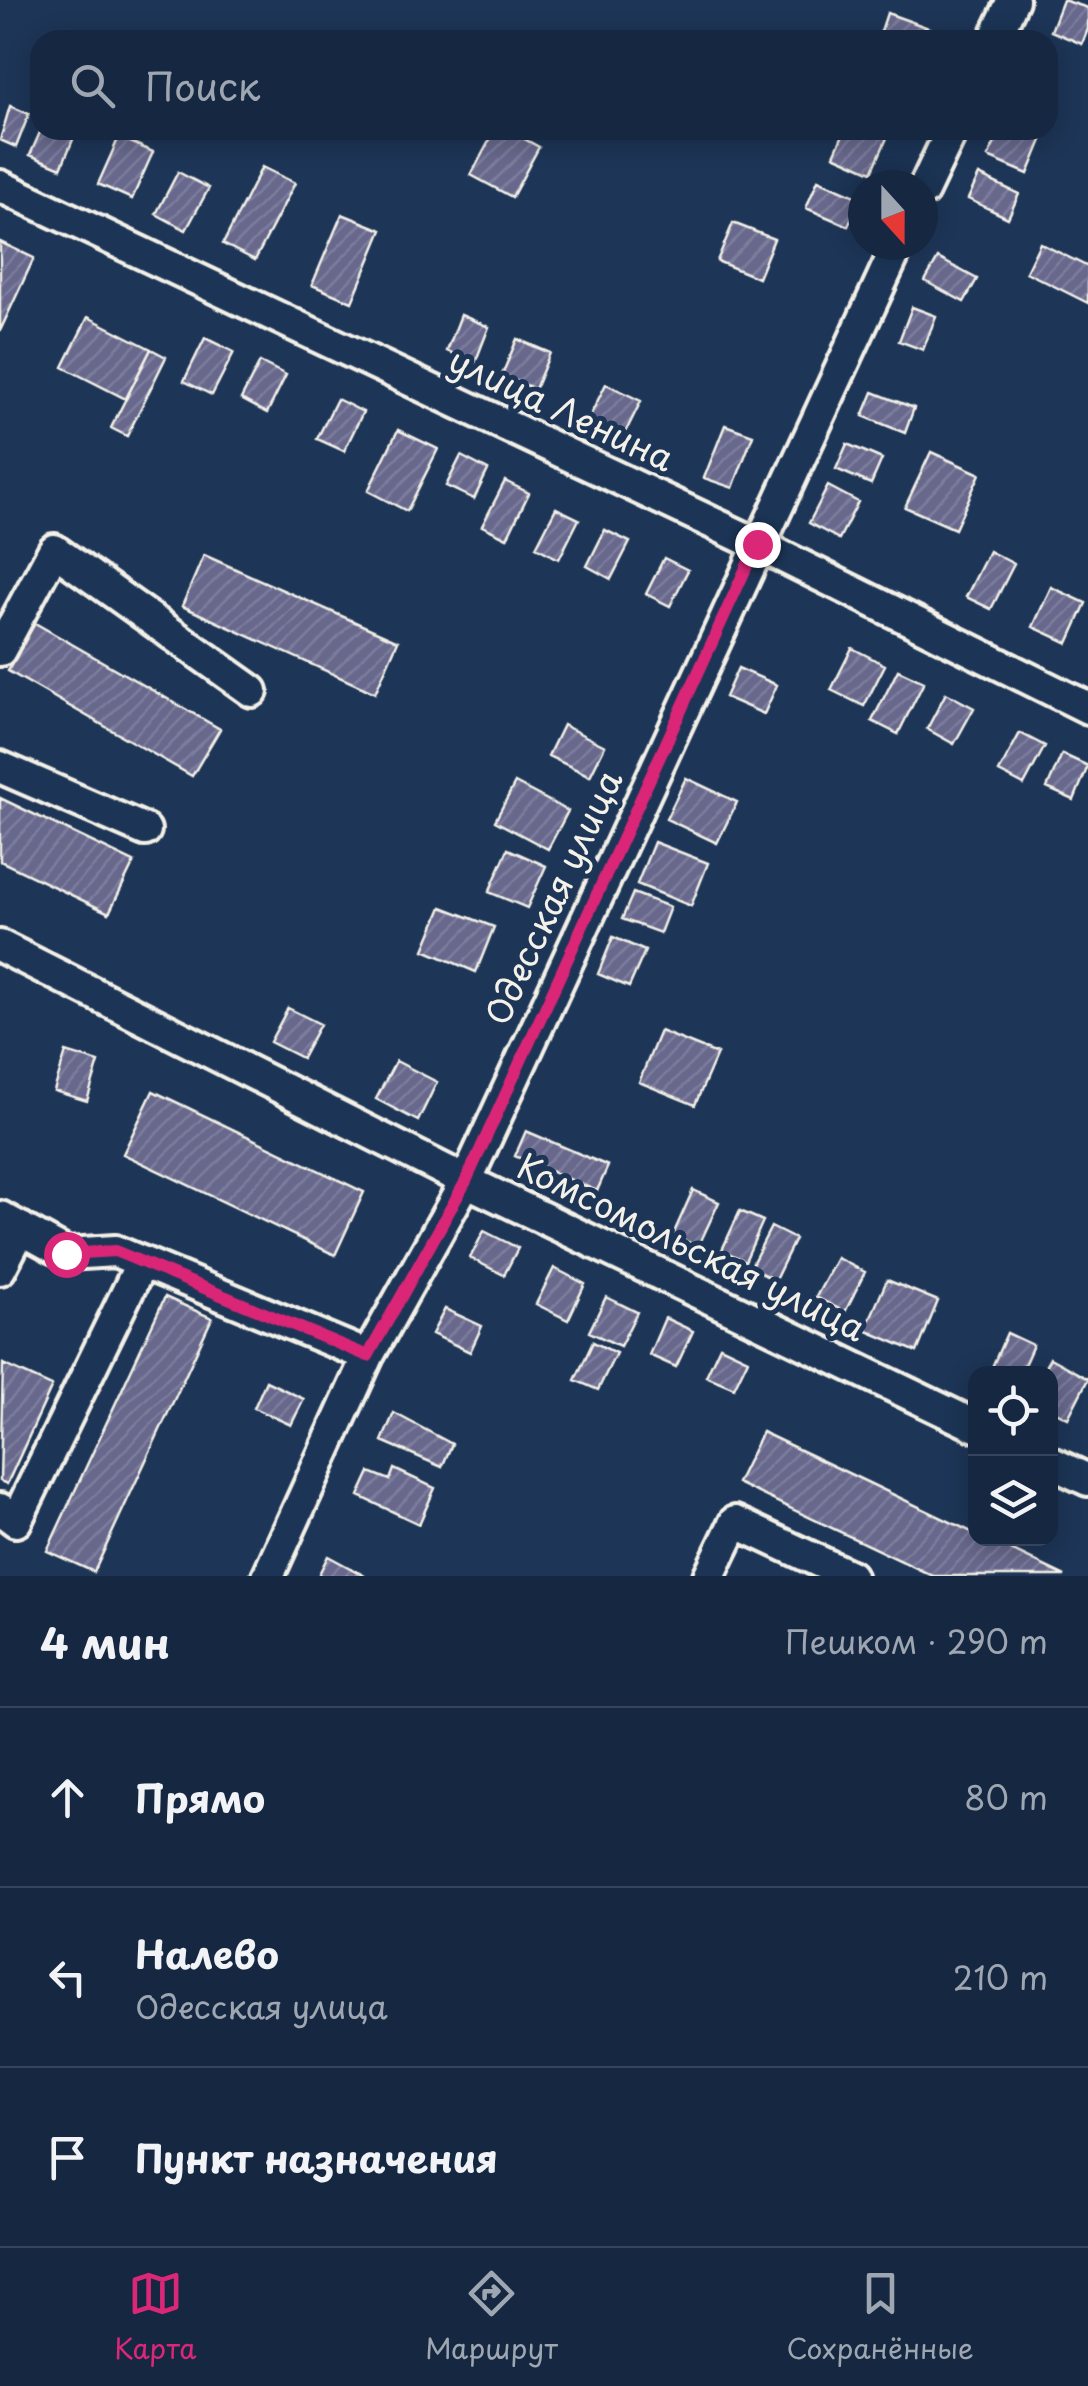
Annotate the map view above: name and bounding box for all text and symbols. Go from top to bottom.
search box [30,30,1058,140]
text: Поиск [145,57,260,114]
icon: search [65,58,120,113]
north arrow [848,170,938,260]
street label: улица Ленина [441,332,683,483]
route end [735,522,781,568]
street label: Одесская улица [469,761,634,1033]
street label: Комсомольская улица [509,1138,875,1353]
route start [44,1232,90,1278]
map controls [968,1366,1058,1546]
button: locate [968,1366,1058,1456]
button: layers [968,1456,1058,1546]
text: 4 мин [40,1610,170,1673]
text: Пешком · 290 m [785,1617,1048,1665]
text: Прямо [135,1769,265,1826]
icon: ahead [40,1770,95,1825]
text: 80 m [964,1773,1048,1821]
text: Налево [135,1925,279,1982]
icon: left [40,1950,95,2005]
text: 210 m [953,1953,1048,2001]
text: Одесская улица [135,1982,388,2030]
text: Пункт назначения [135,2129,498,2186]
icon: arrive [40,2130,95,2185]
tab: Карта [114,2266,197,2369]
tab: Маршрут [425,2266,558,2369]
tab: Сохранённые [786,2266,974,2369]

